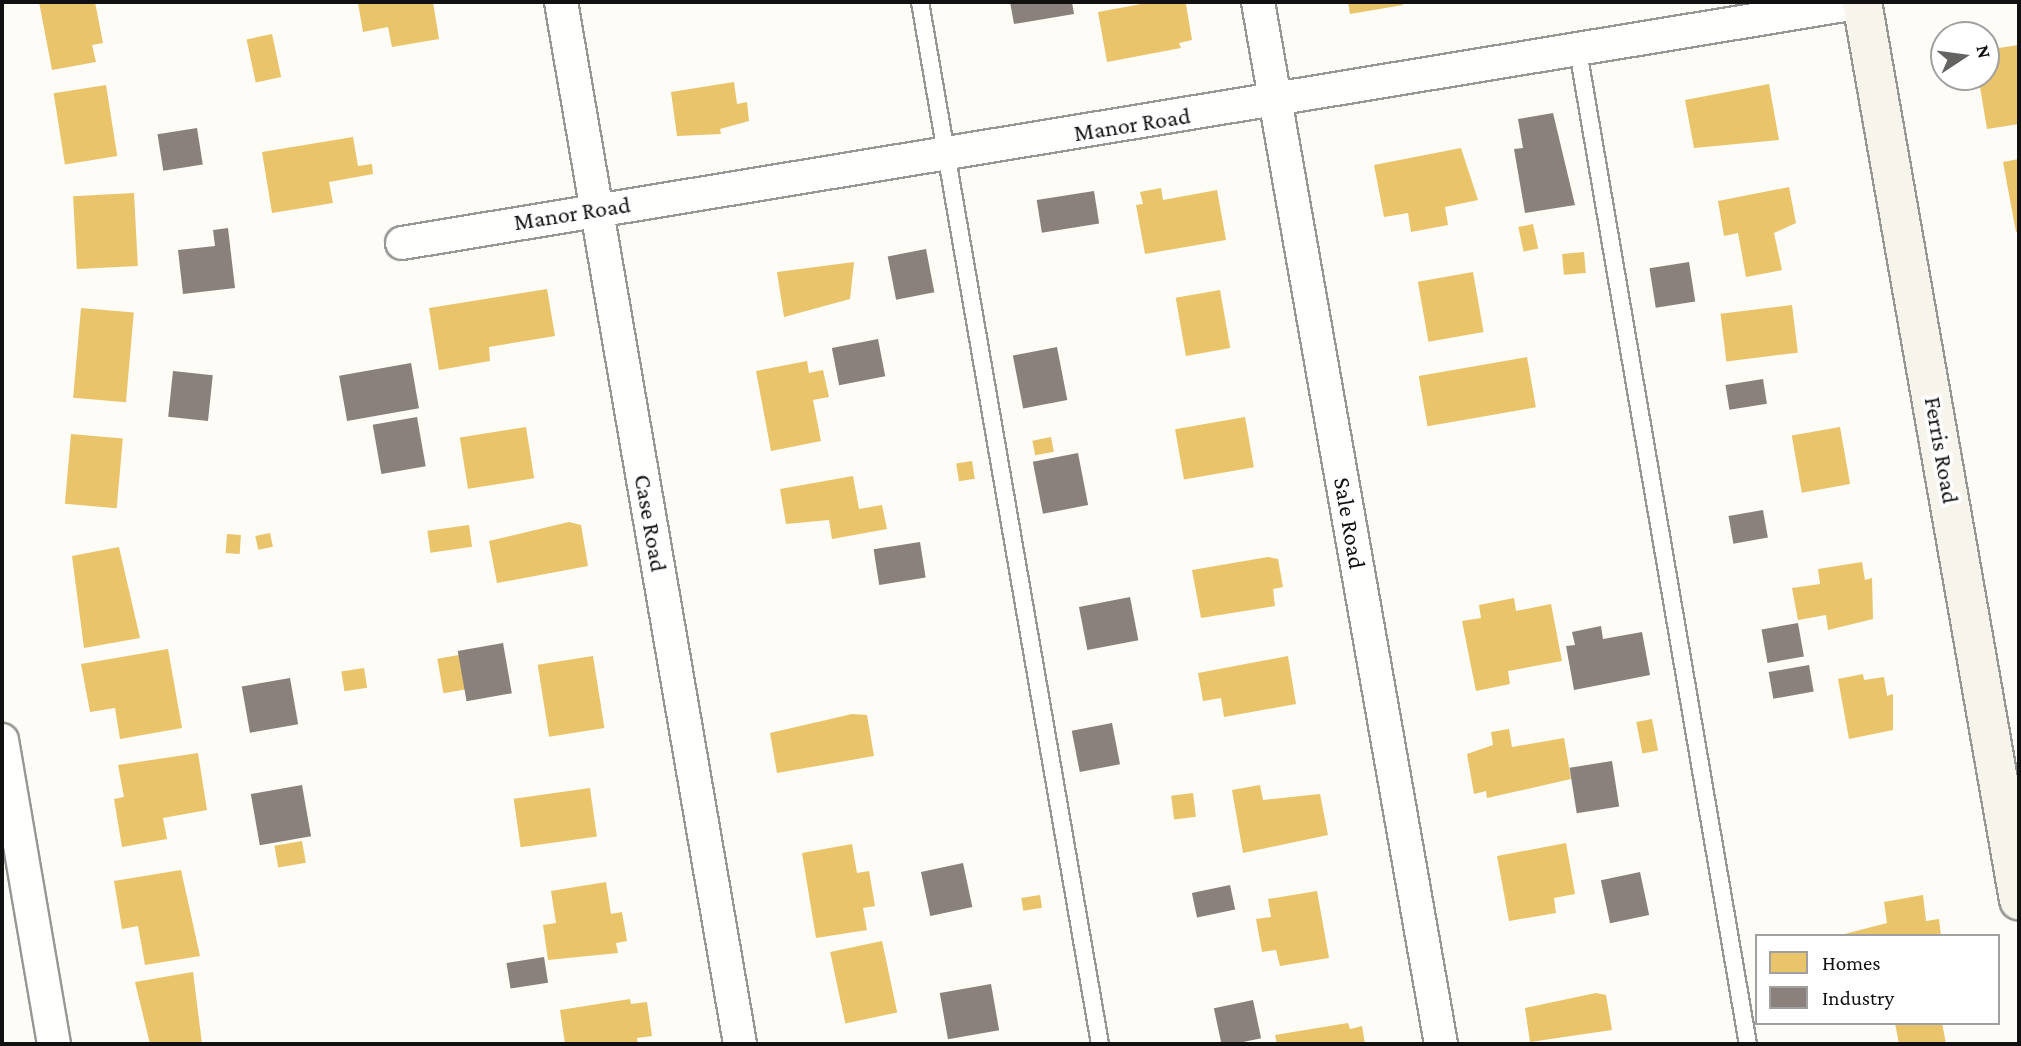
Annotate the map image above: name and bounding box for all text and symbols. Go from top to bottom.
north arrow [1930,21,2000,91]
text: N [1972,43,1996,60]
street label: Manor Road [1072,101,1192,147]
street label: Manor Road [512,190,632,236]
street label: Ferris Road [1918,394,1966,506]
street label: Case Road [628,472,674,574]
street label: Sale Road [1328,475,1372,571]
legend [1755,934,2000,1025]
text: Homes [1822,951,1881,975]
text: Industry [1822,986,1894,1010]

